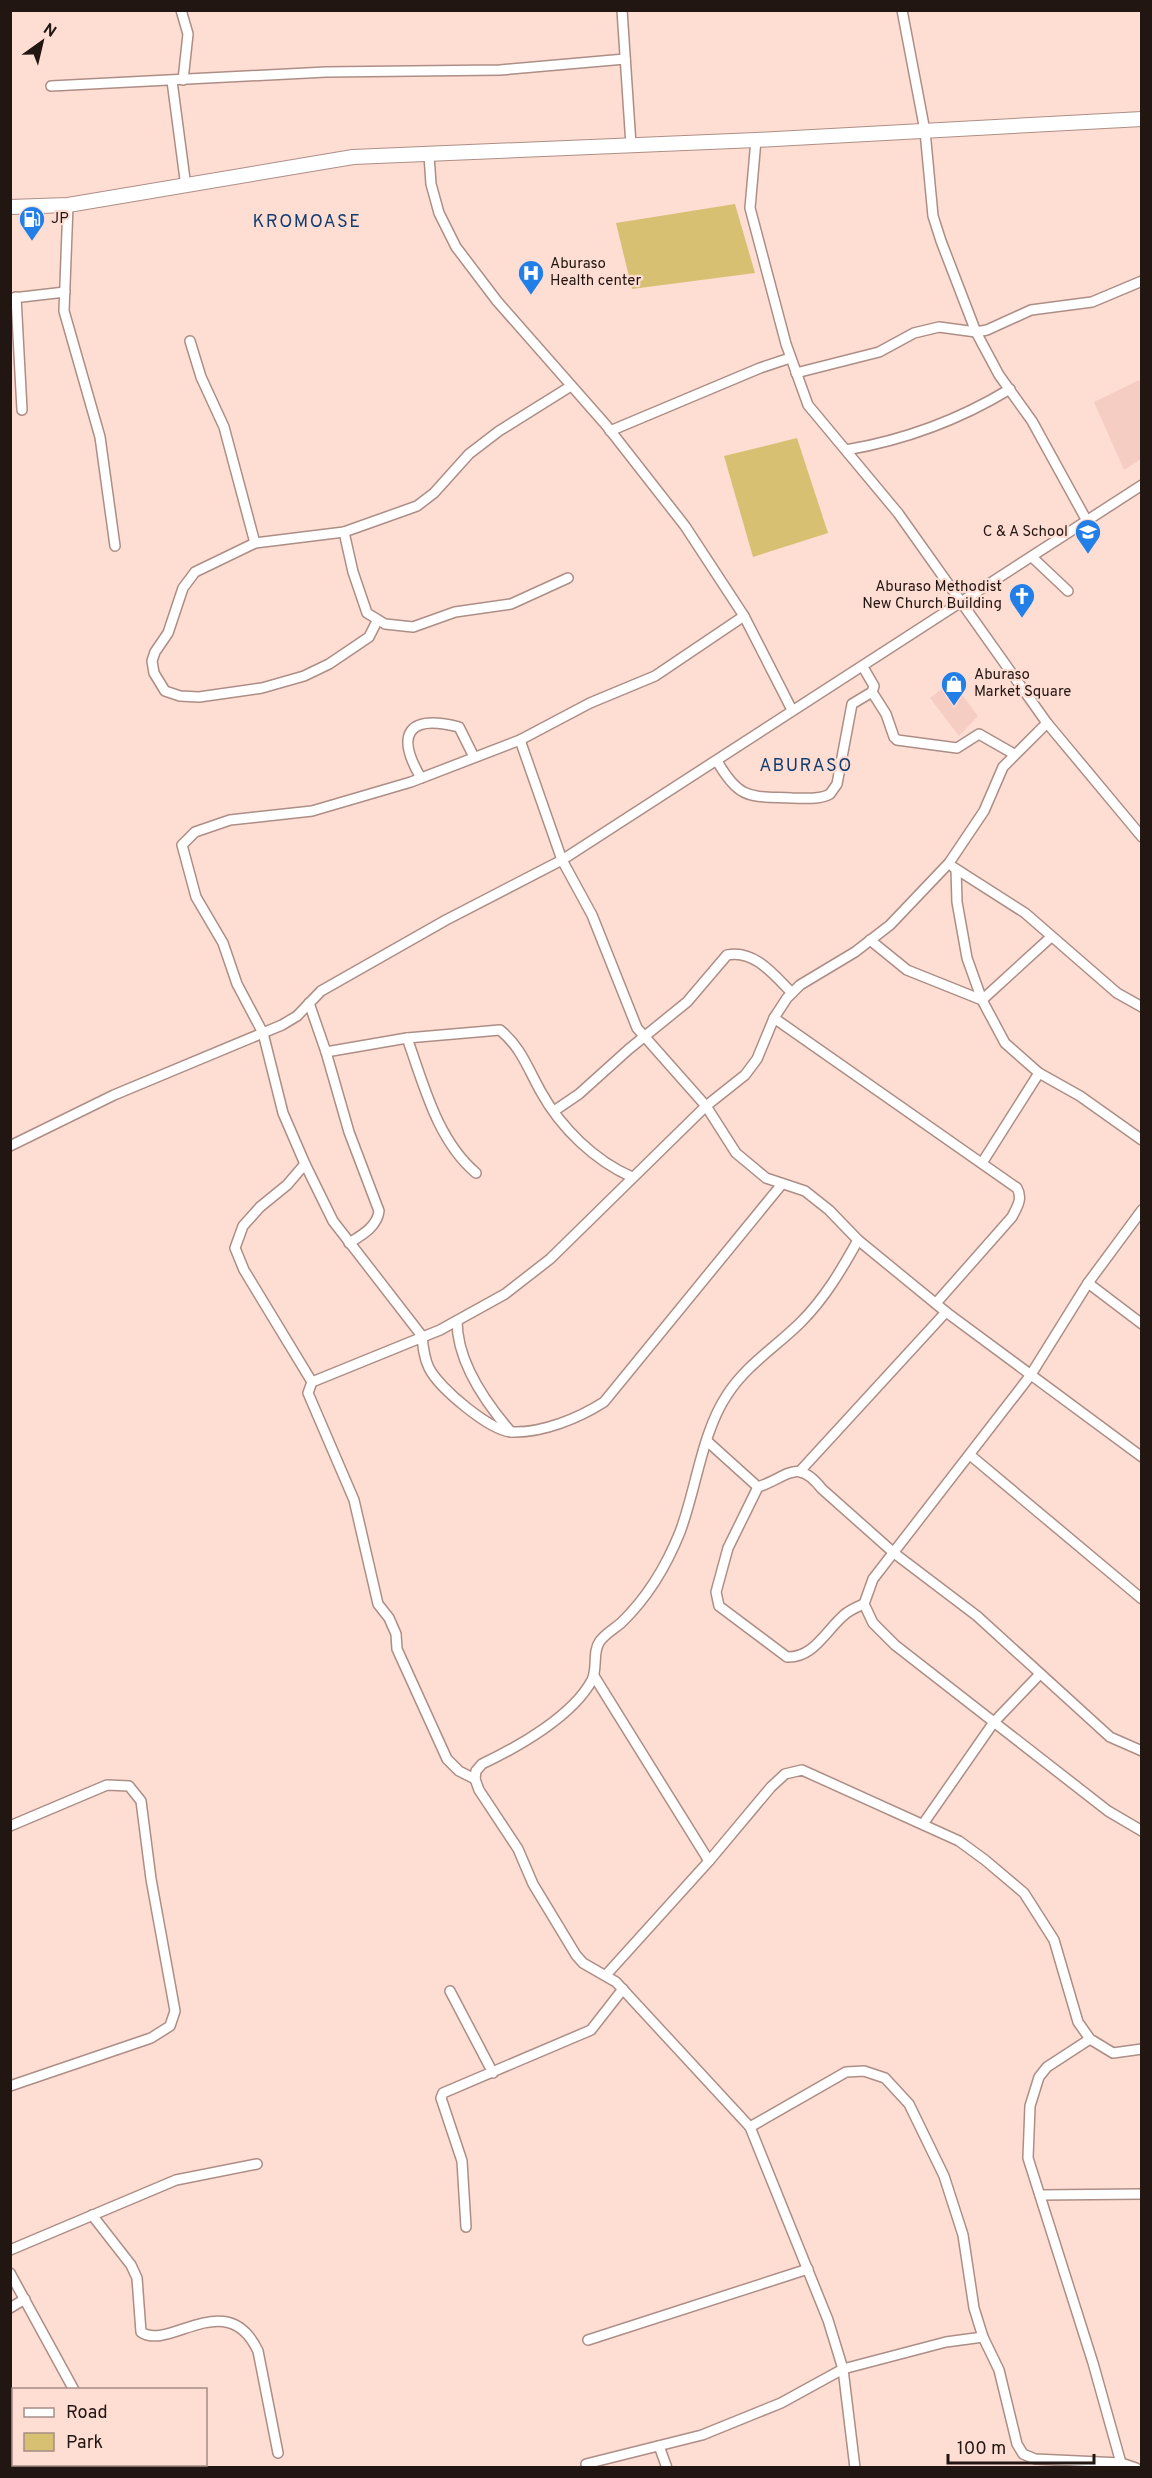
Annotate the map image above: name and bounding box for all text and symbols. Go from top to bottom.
north arrow [12,12,72,72]
text: N [39,20,60,43]
fuel station icon: JP [17,204,47,242]
place label: JP [51,210,69,229]
district label: KROMOASE [252,211,362,234]
place label: Aburaso Health center [550,255,641,291]
hospital icon: Aburaso Health center [516,258,546,296]
school or university icon: C & A School [1073,517,1103,555]
place label: C & A School [983,523,1068,542]
place label: Aburaso Methodist New Church Building [862,578,1002,614]
church icon: Aburaso Methodist New Church Building [1007,581,1037,619]
place label: Aburaso Market Square [974,666,1071,702]
shop icon: Aburaso Market Square [939,669,969,707]
district label: ABURASO [759,755,853,778]
legend [12,2388,207,2466]
text: Road [66,2402,108,2425]
scale bar [948,2427,1094,2465]
text: Park [66,2432,103,2455]
text: 100 m [957,2438,1006,2461]

